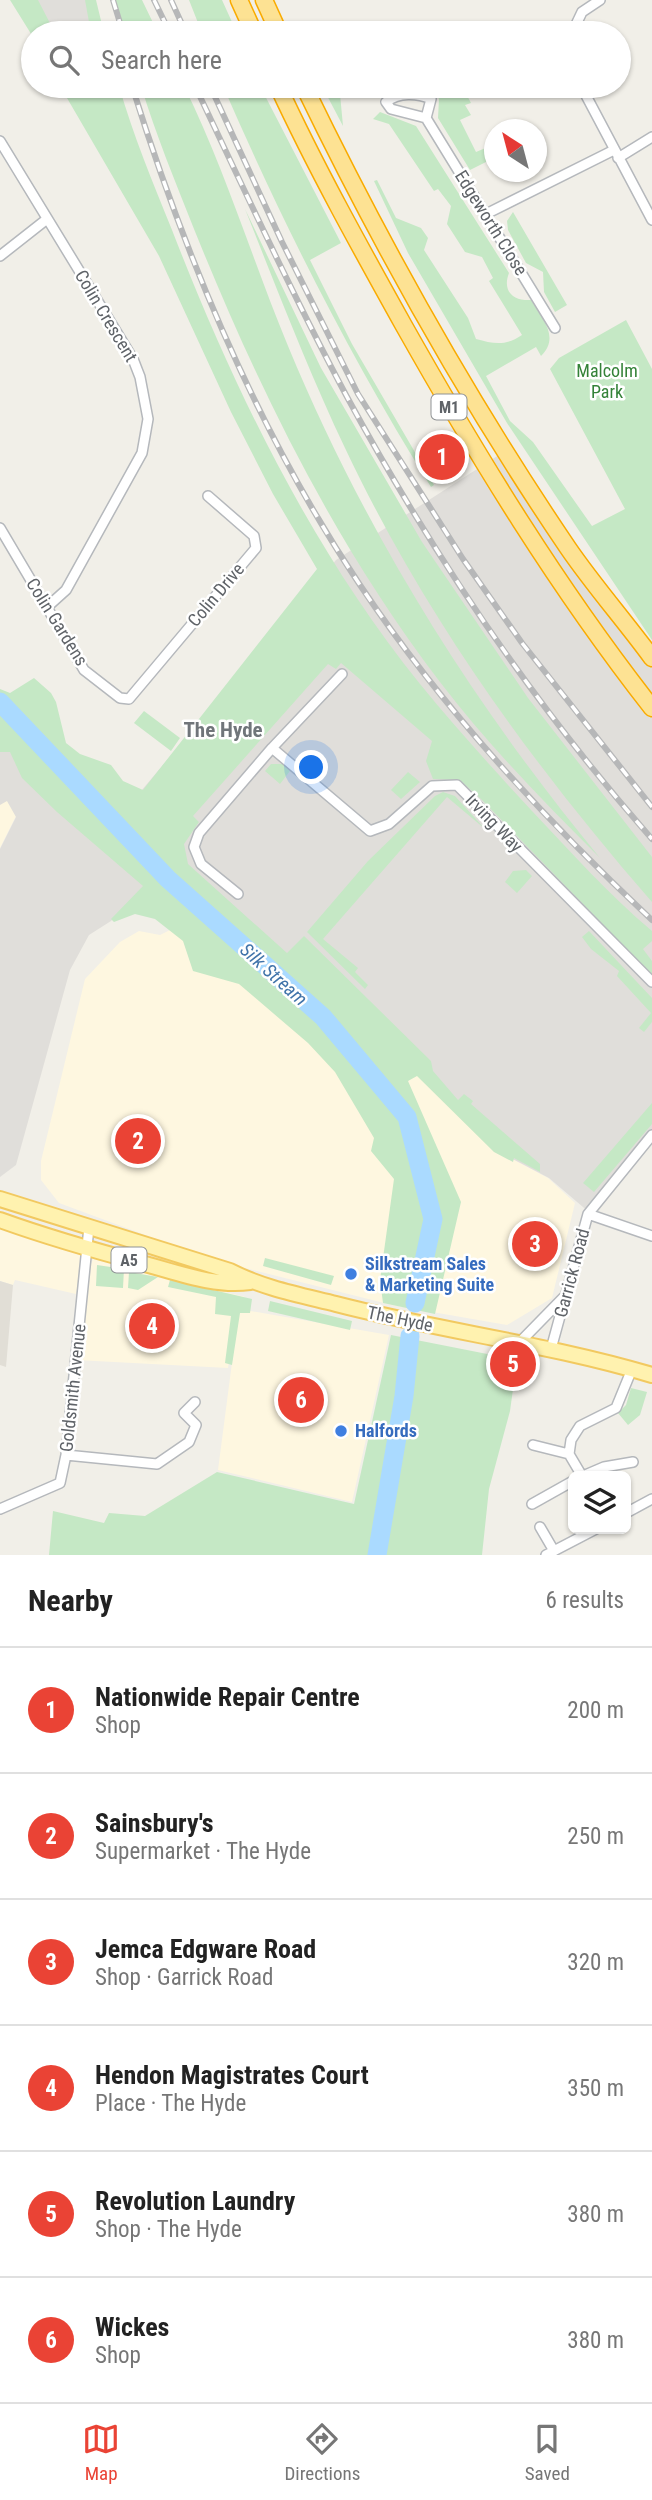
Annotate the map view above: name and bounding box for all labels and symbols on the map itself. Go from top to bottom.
north arrow [484,119,547,182]
street label: Edgeworth Close [451,166,532,279]
street label: Colin Crescent [71,266,142,365]
park label: Malcolm Park [576,360,638,402]
road number: M1 [432,394,466,420]
pin: 1 [419,431,465,483]
street label: Colin Drive [183,559,248,631]
street label: Colin Gardens [22,574,93,669]
district label: The Hyde [183,718,263,742]
your location [294,750,328,784]
street label: Irving Way [461,789,528,857]
water label: Silk Stream [235,938,312,1011]
pin: 2 [115,1115,161,1167]
pin: 3 [512,1218,558,1270]
street label: Garrick Road [550,1226,593,1320]
road number: A5 [111,1248,146,1272]
place label: Silkstream Sales & Marketing Suite [365,1253,494,1295]
marker: Silkstream Sales & Marketing Suite [343,1266,359,1282]
pin: 4 [129,1300,175,1352]
street label: The Hyde [365,1301,435,1336]
street label: Goldsmith Avenue [55,1323,90,1453]
pin: 5 [490,1338,536,1390]
pin: 6 [278,1374,324,1426]
place label: Halfords [355,1420,417,1441]
marker: Halfords [333,1423,349,1439]

